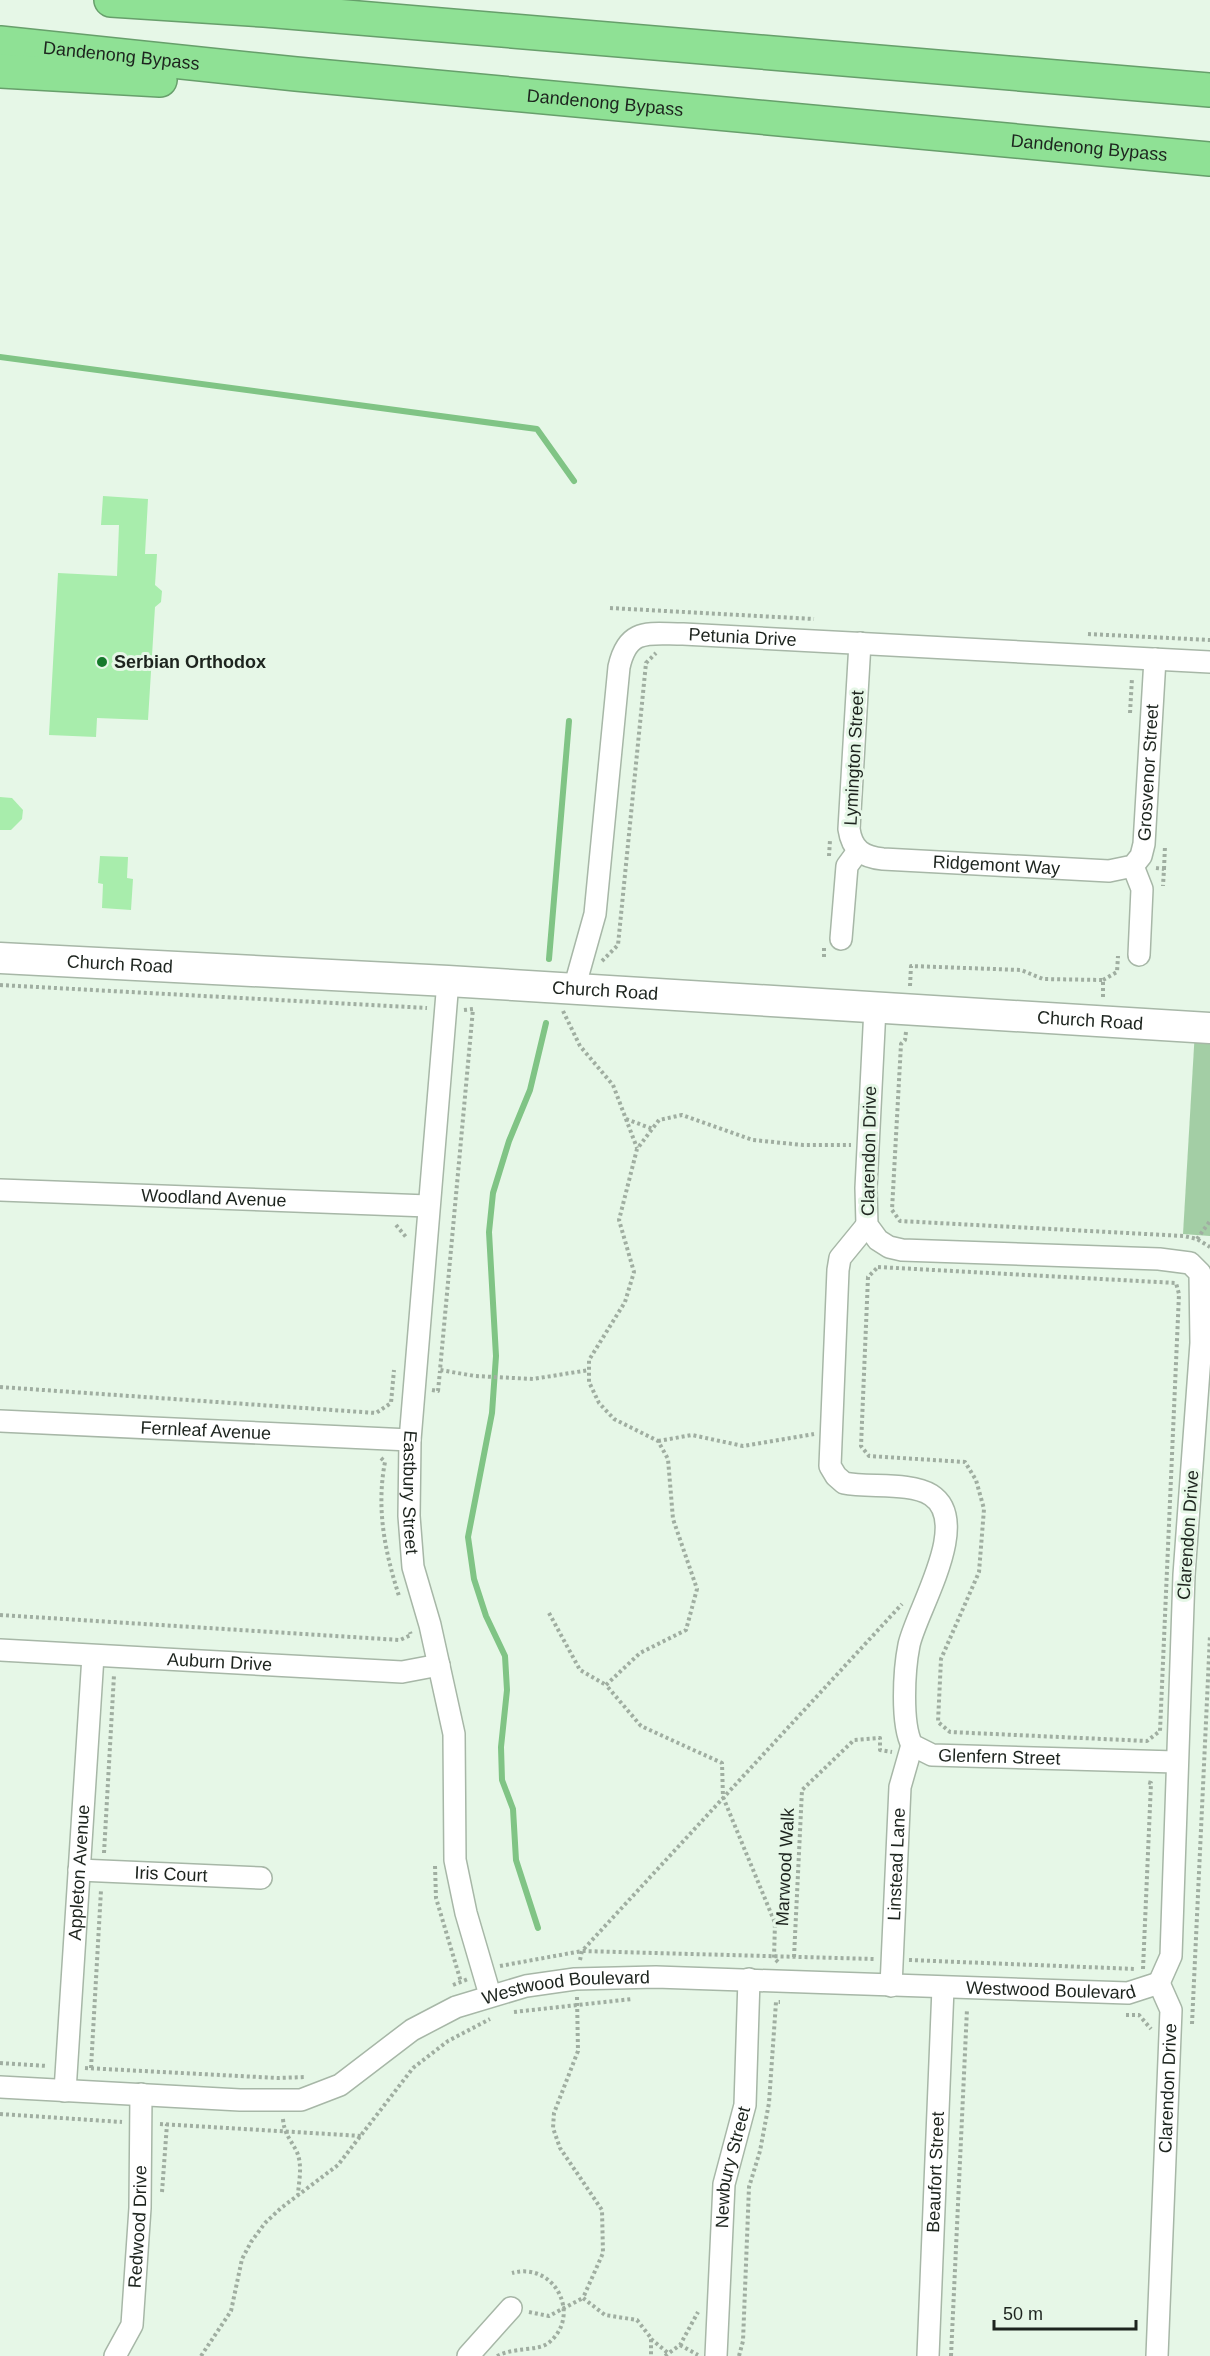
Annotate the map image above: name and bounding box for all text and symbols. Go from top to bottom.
street label: Dandenong Bypass [42,38,201,74]
street label: Dandenong Bypass [526,86,684,120]
street label: Dandenong Bypass [1010,131,1168,165]
street label: Petunia Drive [688,624,797,650]
place label: Serbian Orthodox [114,652,266,672]
marker: Serbian Orthodox [95,655,109,669]
street label: Lymington Street [840,690,868,826]
street label: Grosvenor Street [1134,704,1162,842]
street label: Ridgemont Way [932,852,1061,878]
street label: Church Road [66,951,173,977]
street label: Church Road [552,977,659,1004]
street label: Church Road [1037,1007,1144,1034]
street label: Clarendon Drive [858,1086,880,1216]
street label: Woodland Avenue [141,1185,287,1211]
street label: Fernleaf Avenue [140,1418,272,1444]
street label: Eastbury Street [399,1430,422,1555]
street label: Clarendon Drive [1173,1469,1203,1601]
street label: Auburn Drive [167,1649,273,1675]
street label: Glenfern Street [938,1745,1061,1769]
street label: Appleton Avenue [65,1804,93,1941]
street label: Marwood Walk [772,1806,798,1927]
street label: Linstead Lane [884,1807,909,1921]
street label: Iris Court [134,1862,208,1886]
street label: Westwood Boulevard [480,1967,650,2009]
street label: Westwood Boulevard [966,1978,1138,2003]
street label: Clarendon Drive [1155,2023,1180,2154]
street label: Newbury Street [712,2104,754,2229]
street label: Beaufort Street [923,2111,948,2233]
street label: Redwood Drive [125,2165,150,2289]
scale bar [994,2293,1136,2331]
text: 50 m [1003,2304,1043,2324]

